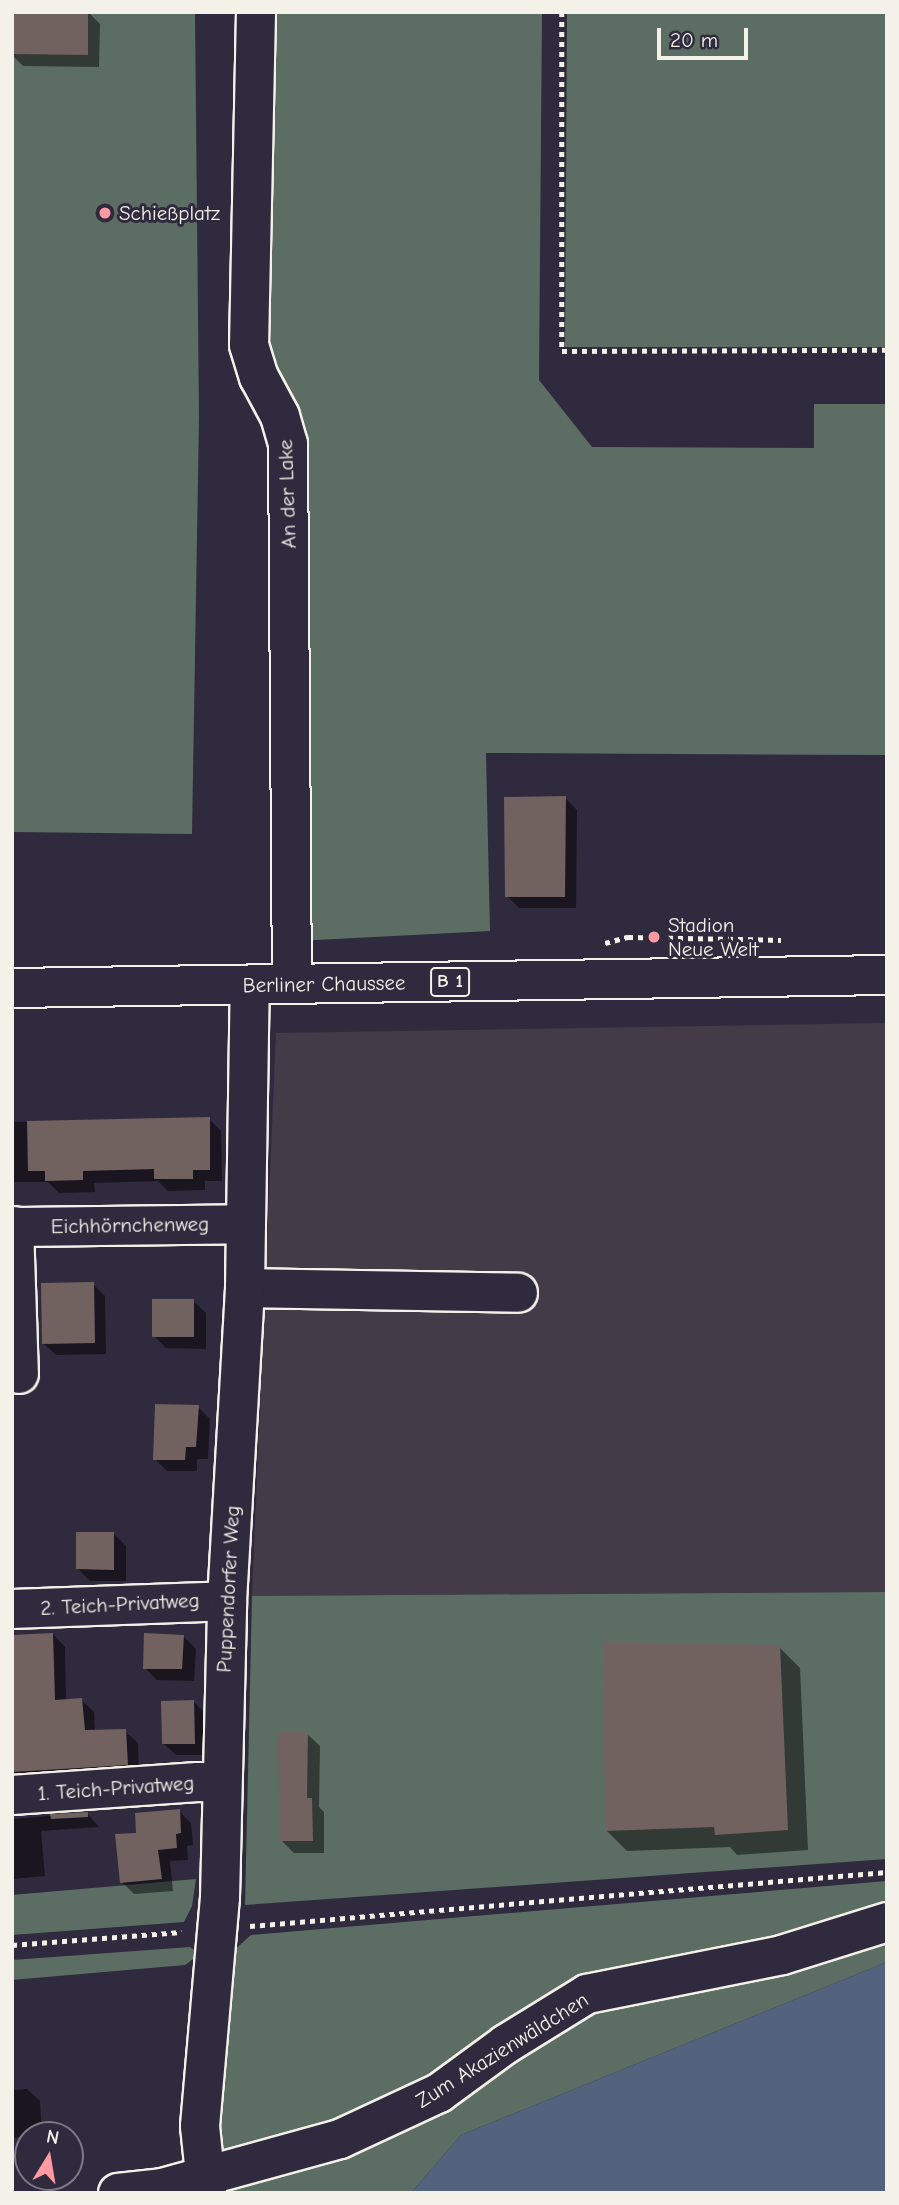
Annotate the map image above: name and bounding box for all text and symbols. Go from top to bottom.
scale bar [661,14,752,58]
text: 20 m [670,28,718,52]
place label: Schießplatz [119,200,220,226]
marker: Schießplatz [97,205,113,221]
street label: An der Lake [273,439,301,549]
place label: Stadion Neue Welt [668,912,759,962]
marker: Stadion Neue Welt [646,929,662,945]
road number: B 1 [429,966,471,998]
street label: Berliner Chaussee [242,970,406,998]
street label: Eichhörnchenweg [51,1211,209,1239]
street label: Puppendorfer Weg [211,1505,245,1673]
street label: 2. Teich-Privatweg [40,1587,200,1621]
street label: 1. Teich-Privatweg [37,1770,195,1806]
street label: Zum Akazienwäldchen [411,1987,593,2113]
north arrow [14,2121,84,2191]
text: N [44,2125,61,2149]

